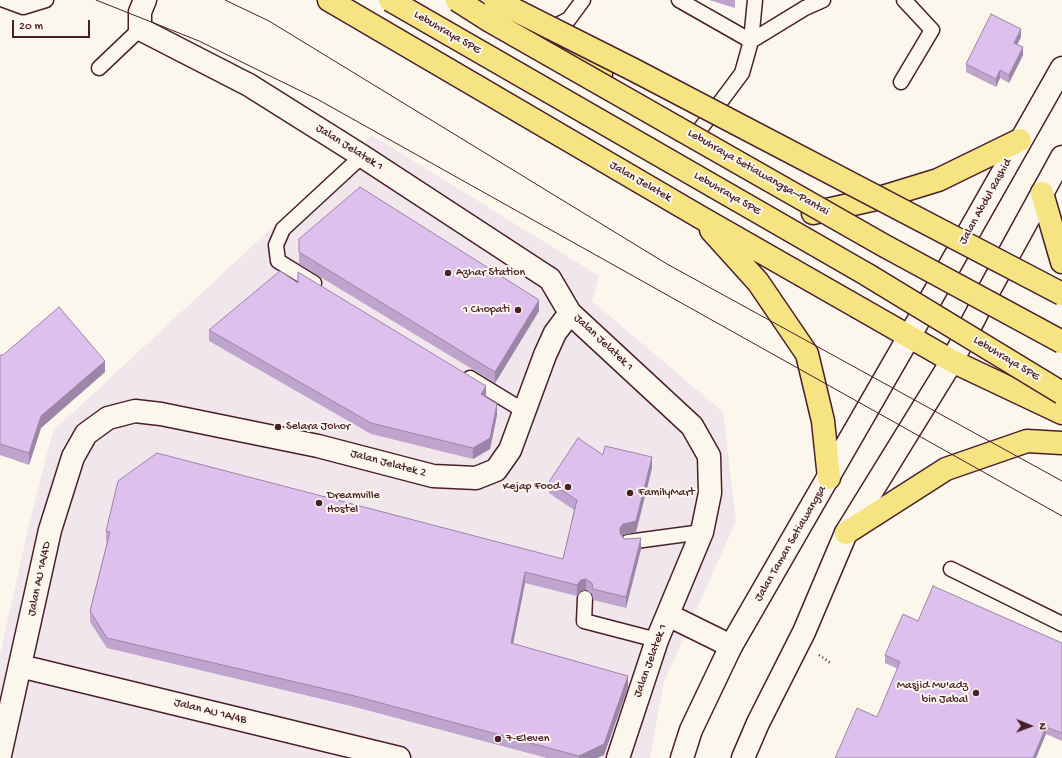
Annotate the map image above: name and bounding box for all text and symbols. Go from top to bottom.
street label: Lebuhraya SPE [411,8,483,58]
scale bar [14,12,92,38]
text: 20 m [19,20,43,34]
street label: Jalan Jelatek 1 [313,122,385,174]
street label: Lebuhraya Setiawangsa–Pantai [685,126,831,220]
street label: Jalan Abdul Rashid [956,157,1016,247]
street label: Jalan Jelatek [606,158,674,206]
street label: Lebuhraya SPE [691,169,763,219]
place label: Azhar Station [456,266,525,280]
marker: Azhar Station [443,268,453,278]
place label: 1 Chopati [463,303,510,317]
marker: 1 Chopati [513,305,523,315]
street label: Jalan Jelatek 1 [570,312,636,374]
street label: Lebuhraya SPE [970,334,1042,384]
place label: Selara Johor [286,420,350,434]
marker: Selara Johor [273,422,283,432]
street label: Jalan Jelatek 2 [349,447,427,481]
place label: Kejap Food [503,480,560,494]
marker: Kejap Food [563,482,573,492]
street label: Jalan Taman Setiawangsa [752,484,830,604]
place label: FamilyMart [638,486,695,500]
marker: FamilyMart [625,488,635,498]
place label: Dreamville Hostel [327,489,380,517]
marker: Dreamville Hostel [314,498,324,508]
street label: Jalan AU 1A/4D [25,540,55,618]
street label: Jalan Jelatek 1 [631,622,671,700]
place label: Masjid Mu'adz bin Jabal [897,679,968,707]
marker: Masjid Mu'adz bin Jabal [971,688,981,698]
street label: Jalan AU 1A/4B [172,696,248,728]
north arrow [1010,706,1050,746]
text: N [1036,723,1048,730]
place label: 7-Eleven [506,732,550,746]
marker: 7-Eleven [493,734,503,744]

